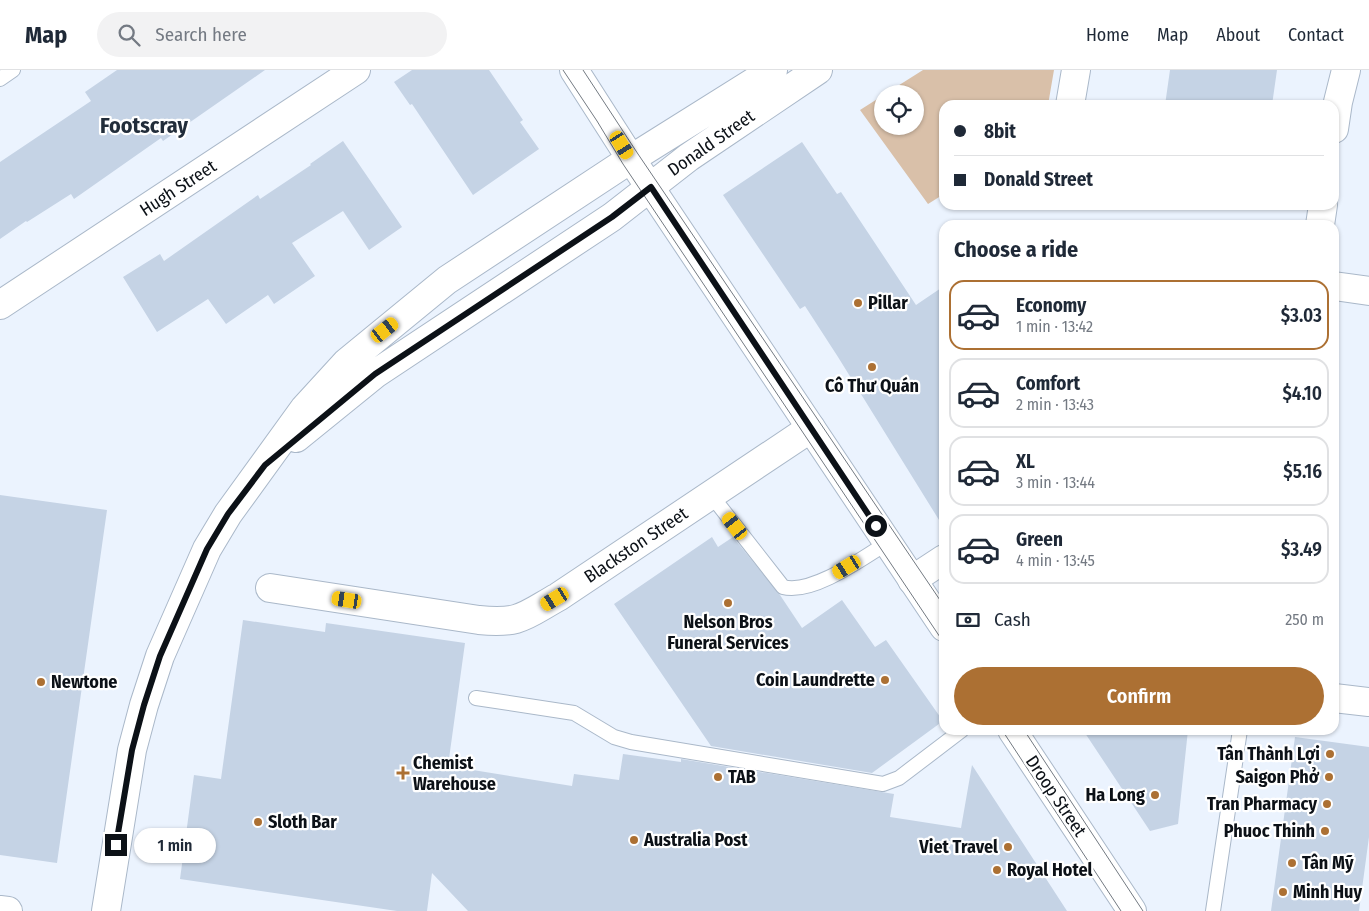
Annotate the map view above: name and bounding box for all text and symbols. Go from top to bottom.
search box [97,12,447,57]
text: Map [25,21,67,49]
icon: search [115,21,143,49]
text: Search here [155,23,247,46]
text: Home [1086,24,1129,46]
text: Map [1157,24,1188,46]
text: About [1216,24,1260,46]
text: Contact [1288,24,1344,46]
map controls [874,85,924,135]
button: locate [874,85,924,135]
street label: Donald Street [663,105,759,181]
district label: Footscray [100,112,188,139]
text: 8bit [984,120,1016,143]
car [607,128,636,162]
street label: Hugh Street [136,155,220,221]
text: Donald Street [984,168,1093,191]
text: Choose a ride [954,236,1078,263]
place label: Pillar [868,292,908,314]
icon: car [956,293,1001,338]
text: Economy [1016,294,1086,317]
marker: Pillar [852,297,864,309]
text: $3.03 [1281,304,1322,327]
car [368,315,401,345]
text: 1 min · 13:42 [1016,317,1093,336]
marker: Cô Thư Quán [866,361,878,373]
icon: car [956,371,1001,416]
text: Comfort [1016,372,1080,395]
place label: Cô Thư Quán [825,375,919,397]
text: $4.10 [1282,382,1322,405]
text: 2 min · 13:43 [1016,395,1094,414]
icon: car [956,449,1001,494]
text: XL [1016,450,1035,473]
text: $5.16 [1283,460,1322,483]
text: 3 min · 13:44 [1016,473,1095,492]
street label: Blackston Street [580,502,692,588]
car [719,510,750,542]
route start [865,515,887,537]
icon: car [956,527,1001,572]
text: Green [1016,528,1063,551]
text: $3.49 [1281,538,1322,561]
text: 4 min · 13:45 [1016,551,1095,570]
car [830,553,863,581]
car [538,585,571,613]
car [331,590,362,610]
marker: Nelson Bros Funeral Services [722,597,734,609]
icon: cash [954,606,982,634]
text: Cash [994,608,1031,631]
text: 250 m [1285,610,1324,629]
place label: Nelson Bros Funeral Services [667,611,789,654]
button: Confirm [954,667,1324,725]
place label: Coin Laundrette [756,669,875,691]
place label: Newtone [51,671,117,693]
marker: Coin Laundrette [879,674,891,686]
marker: Newtone [35,676,47,688]
place label: Tân Thành Lợi [1217,743,1320,765]
marker: Tân Thành Lợi [1324,748,1336,760]
street label: Droop Street [1021,751,1091,841]
place label: Chemist Warehouse [413,752,496,795]
place label: TAB [728,766,756,788]
place label: Saigon Phở [1235,766,1320,788]
marker: Chemist Warehouse [397,767,409,779]
marker: TAB [712,771,724,783]
marker: Saigon Phở [1323,771,1335,783]
place label: Ha Long [1085,784,1145,806]
marker: Ha Long [1149,789,1161,801]
place label: Tran Pharmacy [1207,793,1317,815]
marker: Tran Pharmacy [1321,798,1333,810]
place label: Sloth Bar [268,811,337,833]
marker: Sloth Bar [252,816,264,828]
place label: Phuoc Thinh [1224,820,1315,842]
marker: Phuoc Thinh [1319,825,1331,837]
callout: 1 min [134,828,216,862]
place label: Australia Post [643,829,748,851]
route end [105,834,127,856]
marker: Australia Post [628,834,640,846]
text: 1 min [158,836,192,855]
place label: Viet Travel [918,836,998,858]
marker: Viet Travel [1002,841,1014,853]
place label: Tân Mỹ [1302,852,1354,874]
marker: Tân Mỹ [1286,857,1298,869]
place label: Royal Hotel [1007,859,1093,881]
marker: Royal Hotel [991,864,1003,876]
place label: Minh Huy [1293,881,1362,903]
marker: Minh Huy [1277,886,1289,898]

